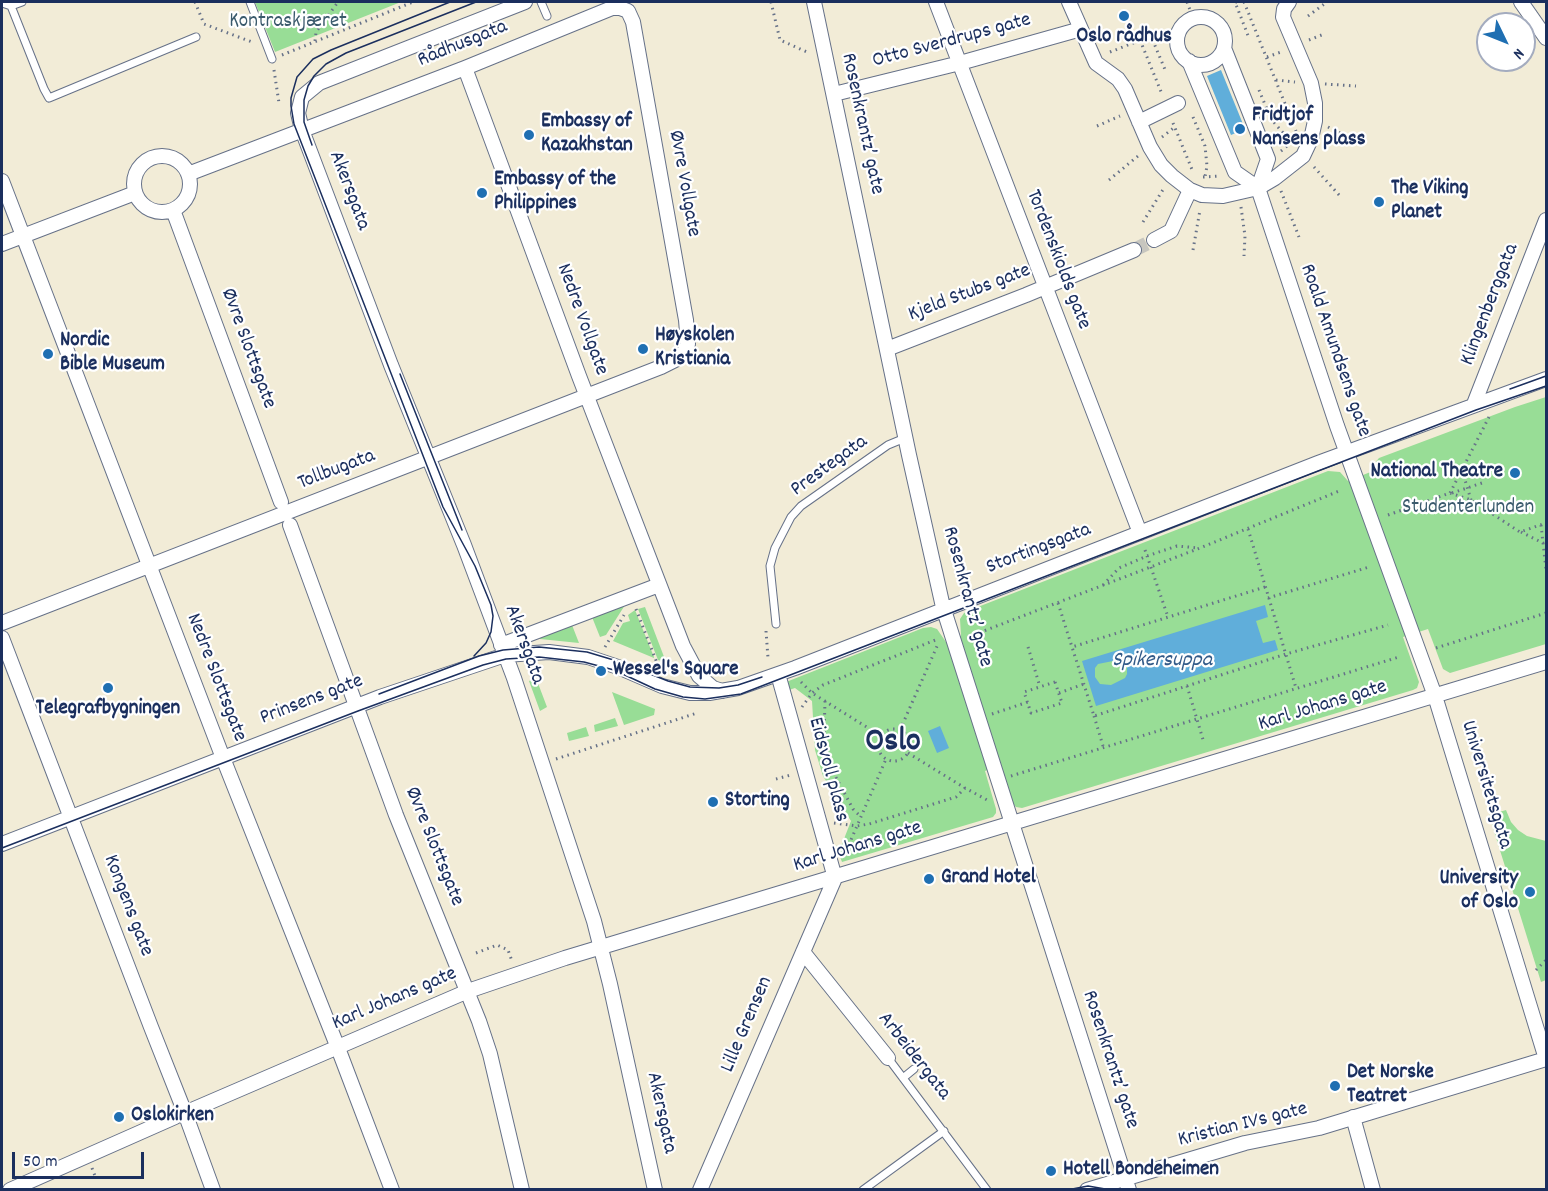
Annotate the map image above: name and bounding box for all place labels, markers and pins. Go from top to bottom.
marker: Oslo rådhus [1117,9,1131,23]
place label: Oslo rådhus [1076,25,1172,51]
place label: Fridtjof Nansens plass [1252,104,1366,154]
place label: Embassy of Kazakhstan [541,110,633,160]
marker: Fridtjof Nansens plass [1233,122,1247,136]
marker: Embassy of Kazakhstan [522,128,536,142]
place label: Embassy of the Philippines [494,168,616,218]
place label: The Viking Planet [1391,177,1468,227]
marker: Embassy of the Philippines [475,186,489,200]
marker: The Viking Planet [1372,195,1386,209]
place label: Høyskolen Kristiania [655,324,734,374]
place label: Nordic Bible Museum [60,329,165,379]
marker: Høyskolen Kristiania [636,342,650,356]
marker: Nordic Bible Museum [41,347,55,361]
place label: National Theatre [1371,460,1503,486]
marker: National Theatre [1508,466,1522,480]
place label: Wessel's Square [613,658,739,684]
marker: Wessel's Square [594,664,608,678]
marker: Telegrafbygningen [101,681,115,695]
place label: Telegrafbygningen [36,697,180,723]
place label: Storting [725,789,790,815]
marker: Storting [706,795,720,809]
place label: Grand Hotel [941,866,1036,892]
place label: University of Oslo [1440,867,1518,917]
marker: Grand Hotel [922,872,936,886]
marker: University of Oslo [1523,885,1537,899]
place label: Det Norske Teatret [1347,1061,1434,1111]
marker: Det Norske Teatret [1328,1079,1342,1093]
place label: Oslokirken [131,1104,214,1130]
marker: Oslokirken [112,1110,126,1124]
place label: Hotell Bondeheimen [1063,1158,1219,1184]
marker: Hotell Bondeheimen [1044,1164,1058,1178]

